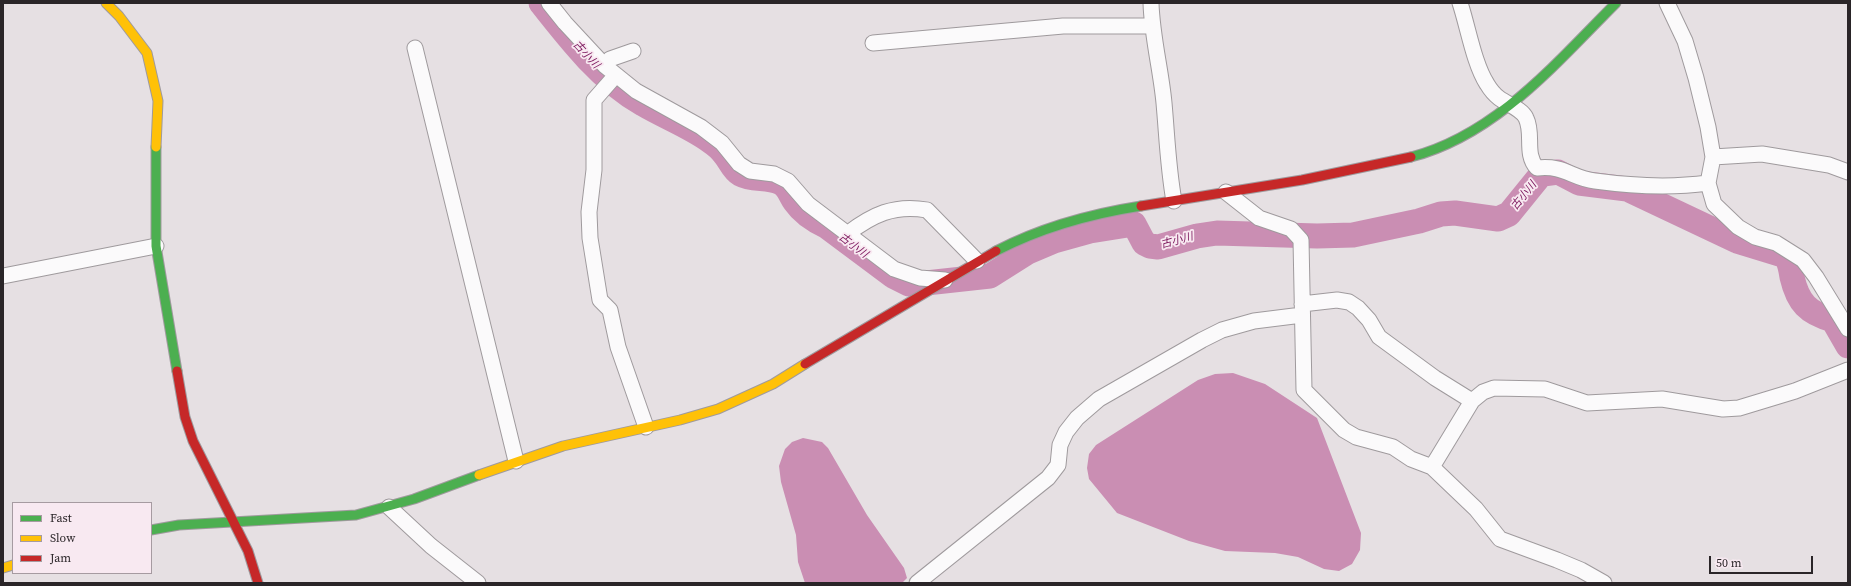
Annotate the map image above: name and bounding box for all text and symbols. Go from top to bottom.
water label: 古小川 [570,38,602,72]
water label: 古小川 [1508,179,1540,213]
water label: 古小川 [1159,230,1195,252]
water label: 古小川 [836,231,870,261]
legend [12,502,152,574]
text: Fast [50,510,72,526]
text: Slow [50,530,75,546]
scale bar [1711,548,1815,574]
text: Jam [50,550,71,566]
text: 50 m [1716,555,1742,571]

